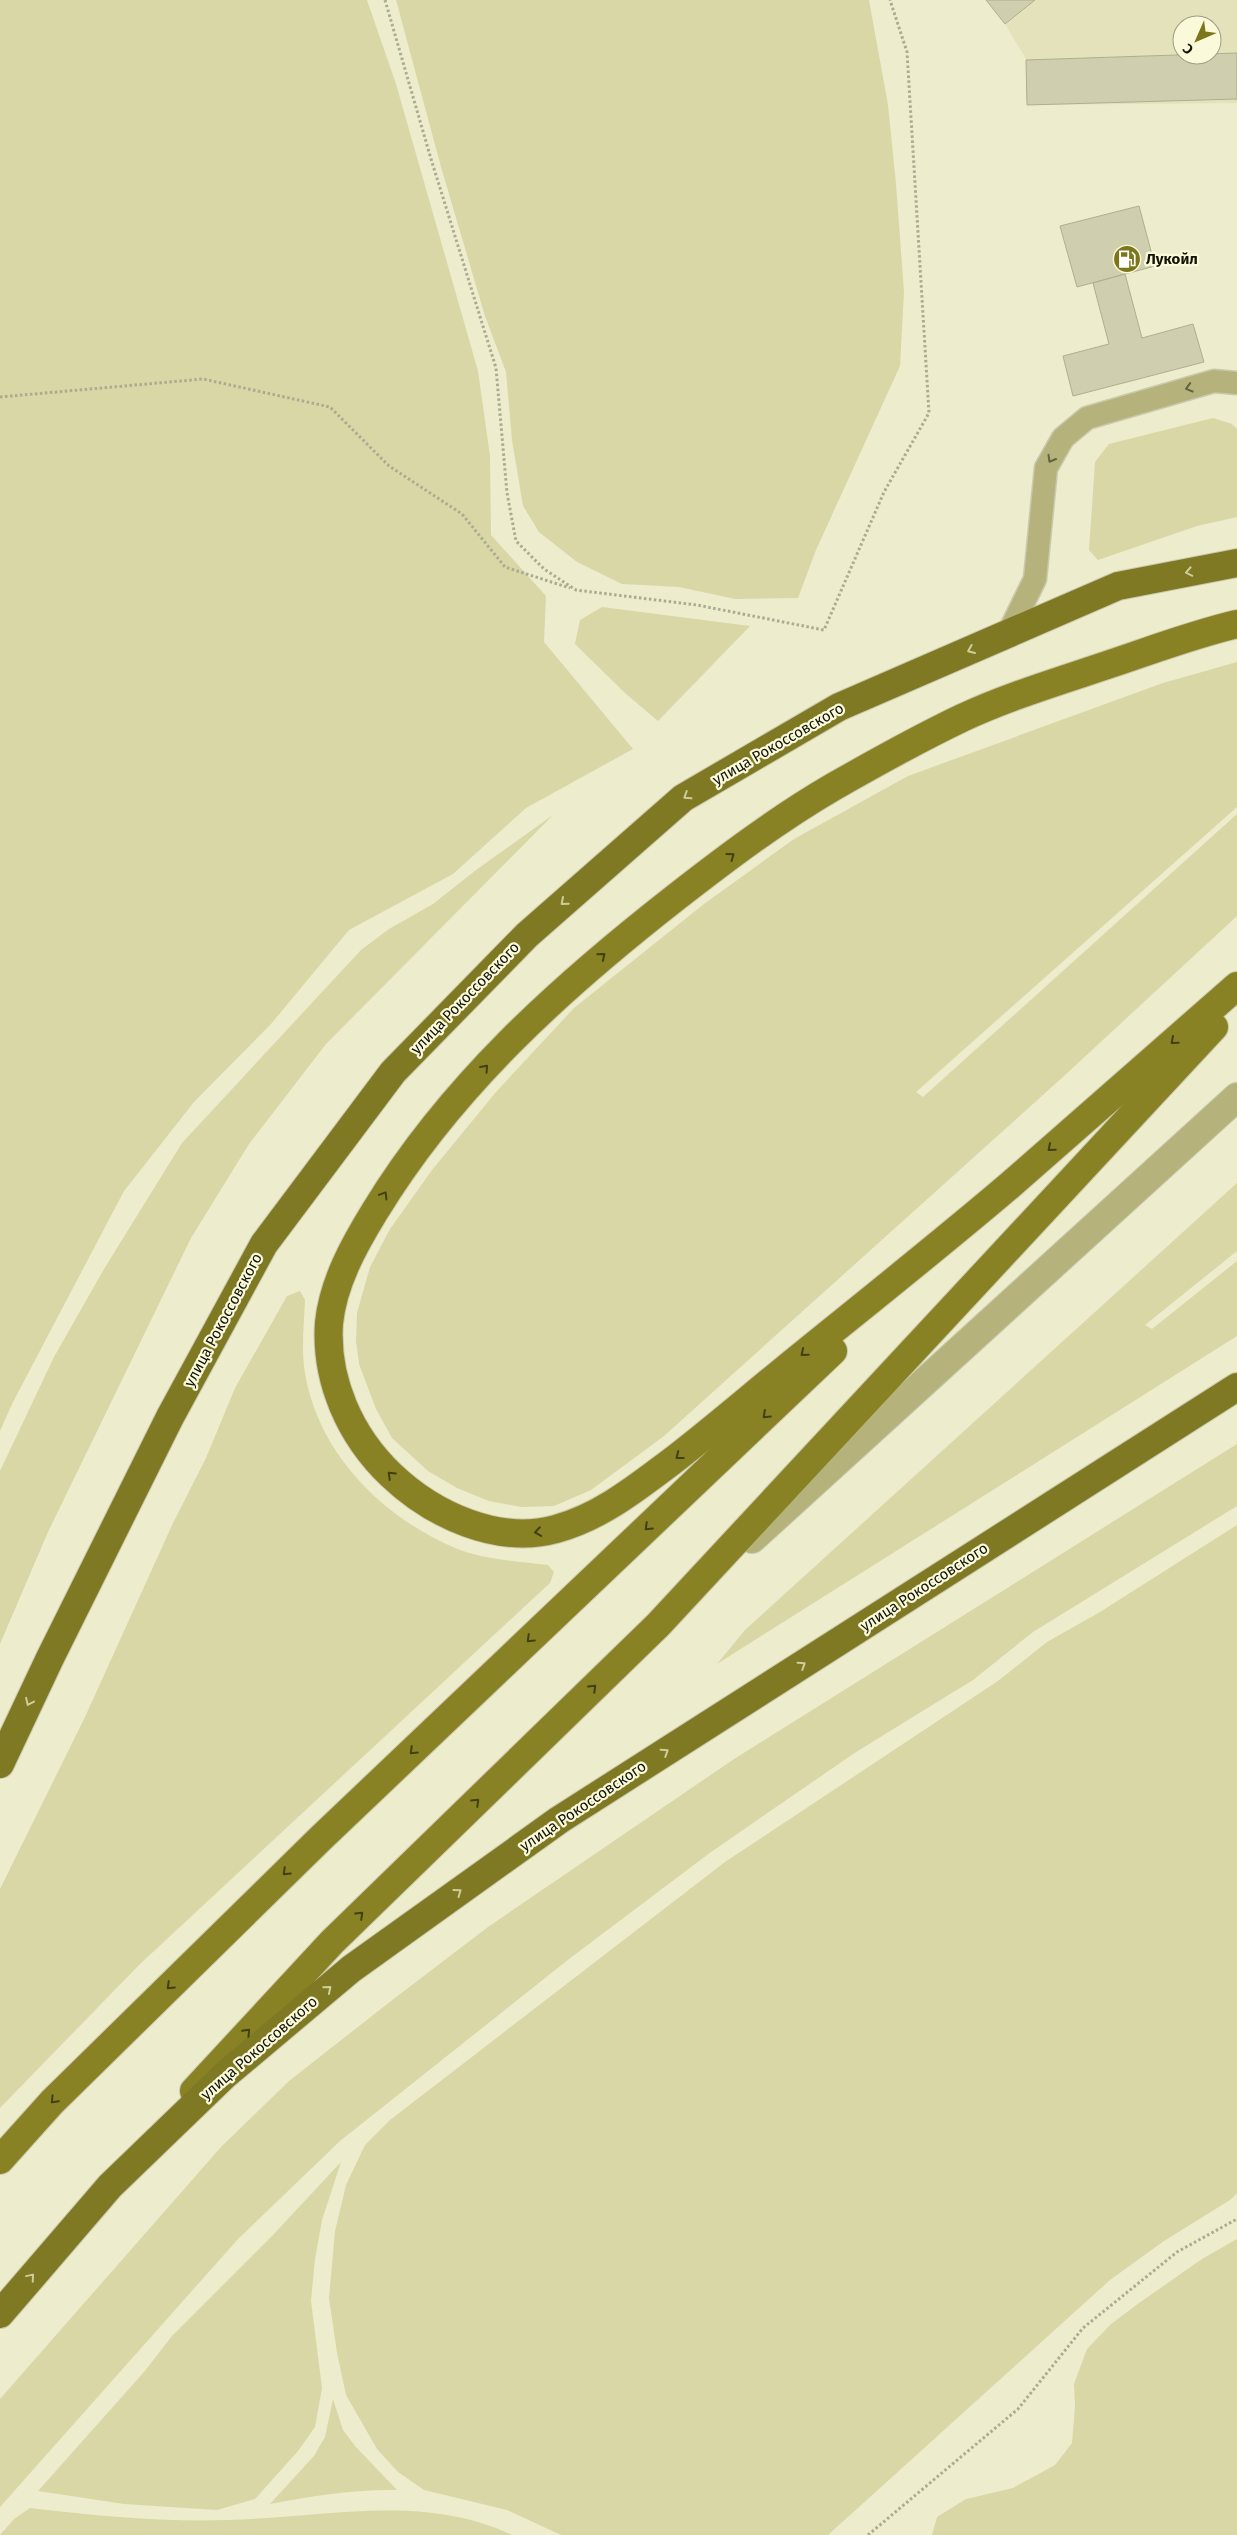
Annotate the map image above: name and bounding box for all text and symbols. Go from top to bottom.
north arrow [1172,15,1222,65]
text: С [1179,40,1197,58]
fuel station icon: Лукойл [1112,244,1142,274]
place label: Лукойл [1146,250,1198,268]
one-way arrow [1185,382,1194,393]
one-way arrow [1047,454,1057,463]
one-way arrow [1185,567,1194,577]
one-way arrow [967,644,976,655]
street label: улица Рокоссовского [709,699,847,789]
one-way arrow [684,790,693,800]
one-way arrow [725,853,735,862]
one-way arrow [561,896,570,905]
street label: улица Рокоссовского [407,938,523,1058]
one-way arrow [597,953,606,962]
one-way arrow [1170,1036,1179,1045]
one-way arrow [479,1065,488,1074]
one-way arrow [1048,1142,1057,1151]
one-way arrow [378,1192,388,1201]
street label: улица Рокоссовского [180,1250,266,1390]
one-way arrow [801,1348,810,1357]
one-way arrow [762,1409,771,1418]
one-way arrow [675,1450,684,1459]
one-way arrow [388,1472,397,1481]
one-way arrow [644,1521,653,1530]
one-way arrow [533,1527,542,1537]
street label: улица Рокоссовского [857,1539,991,1635]
one-way arrow [527,1633,536,1642]
one-way arrow [797,1661,806,1671]
one-way arrow [587,1685,596,1694]
one-way arrow [25,1697,35,1706]
one-way arrow [409,1745,418,1754]
one-way arrow [660,1749,669,1758]
street label: улица Рокоссовского [516,1757,650,1855]
one-way arrow [471,1798,480,1807]
one-way arrow [283,1866,292,1875]
one-way arrow [453,1889,462,1898]
one-way arrow [354,1912,363,1921]
one-way arrow [166,1980,175,1989]
one-way arrow [322,1986,331,1995]
street label: улица Рокоссовского [197,1992,321,2104]
one-way arrow [241,2028,250,2037]
one-way arrow [51,2094,60,2103]
one-way arrow [26,2273,35,2282]

